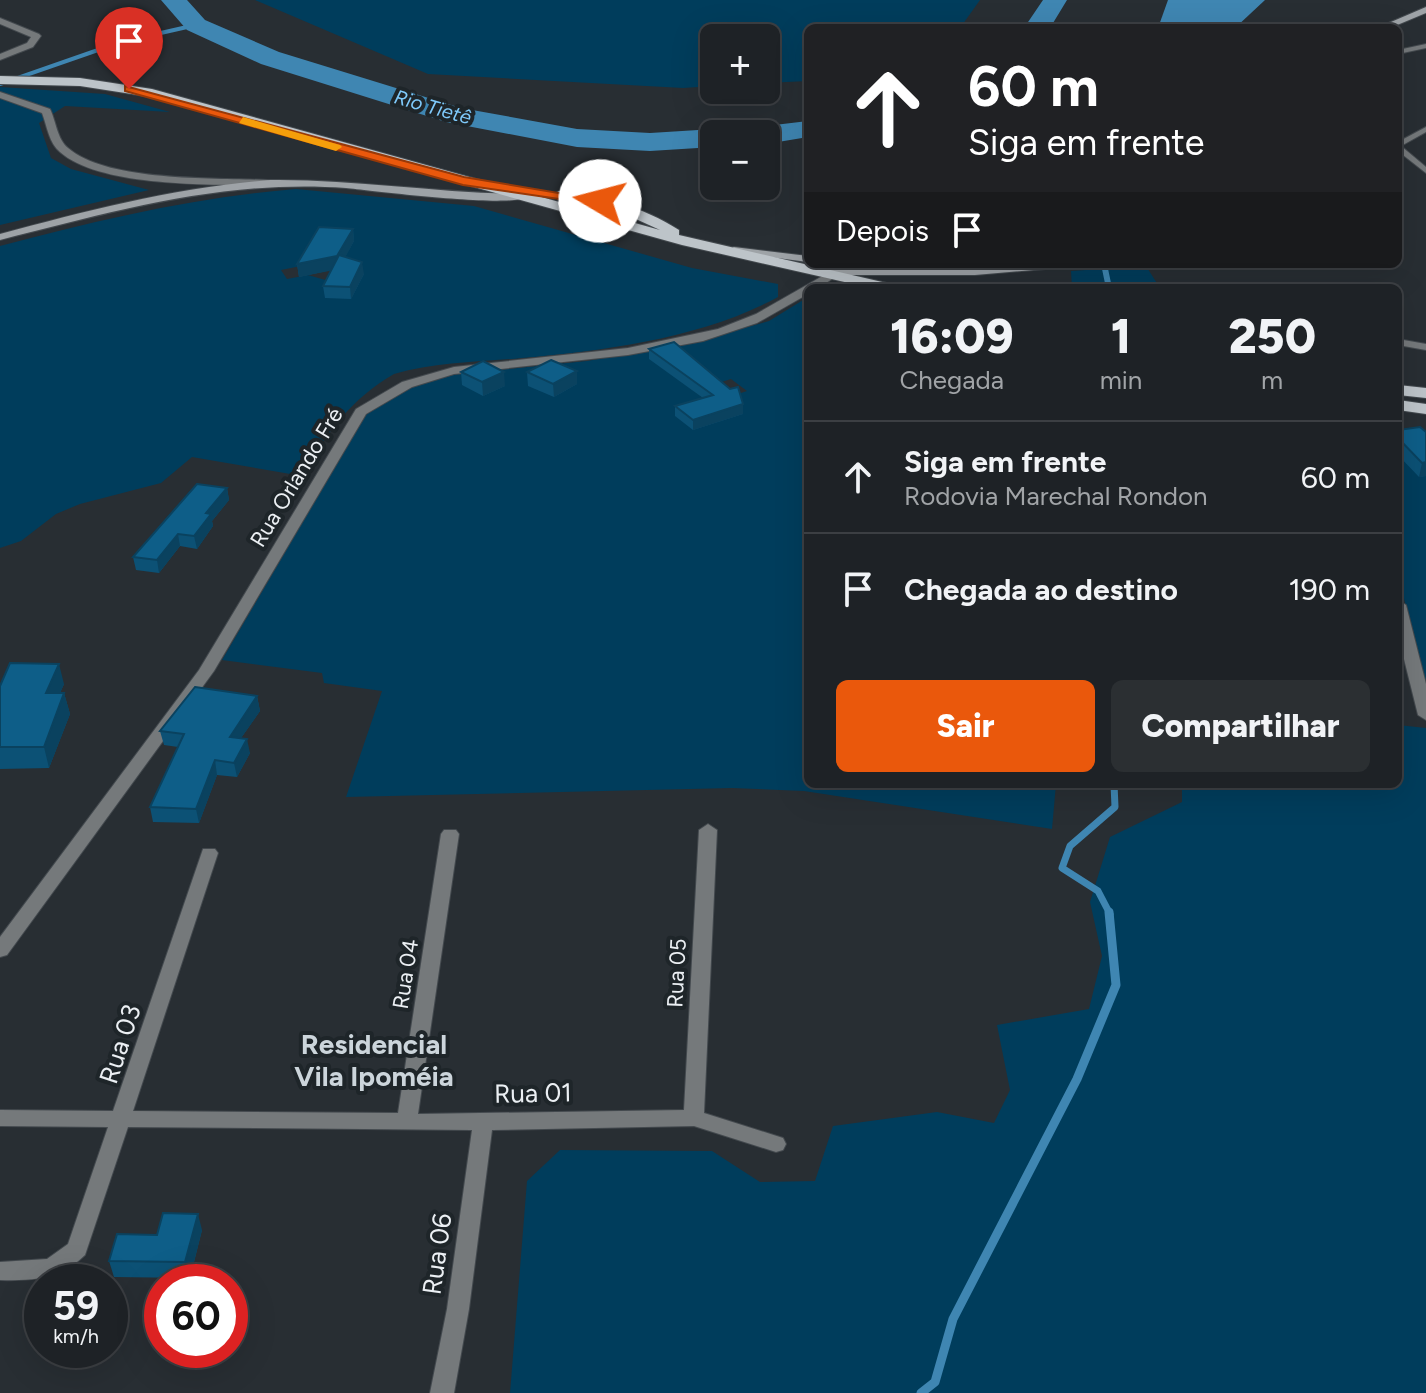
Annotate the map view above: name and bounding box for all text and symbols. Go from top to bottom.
pin [95,7,163,89]
icon: arrive [107,19,151,63]
map controls [700,24,780,200]
button: + [700,24,780,104]
text: 60 m [968,53,1099,120]
icon: ahead [836,56,940,160]
water label: Rio Tietê [392,85,474,129]
button: − [700,120,780,200]
text: Siga em frente [968,121,1204,164]
position arrow [558,159,642,243]
icon: arrive [945,208,989,252]
text: Depois [836,212,929,249]
text: 16:09 [890,307,1014,365]
text: 1 [1111,307,1131,365]
text: 250 [1228,307,1316,365]
text: Chegada [900,364,1004,396]
text: min [1100,364,1142,396]
text: m [1261,364,1283,396]
street label: Rua Orlando Fré [244,403,349,552]
text: Siga em frente [904,443,1106,480]
icon: ahead [836,455,880,499]
text: 60 m [1301,459,1370,496]
text: Rodovia Marechal Rondon [904,480,1207,512]
icon: arrive [836,567,880,611]
text: Chegada ao destino [904,571,1178,608]
text: 190 m [1288,571,1370,608]
button: Sair [836,680,1095,772]
button: Compartilhar [1111,680,1370,772]
street label: Rua 04 [387,937,424,1011]
street label: Rua 05 [661,938,692,1008]
street label: Rua 03 [92,1000,148,1088]
district label: Residencial Vila Ipoméia [294,1027,454,1093]
street label: Rua 01 [494,1076,572,1110]
street label: Rua 06 [415,1211,459,1297]
speed limit sign: 60 [144,1264,248,1368]
text: 59 [53,1282,99,1330]
text: km/h [53,1324,99,1348]

